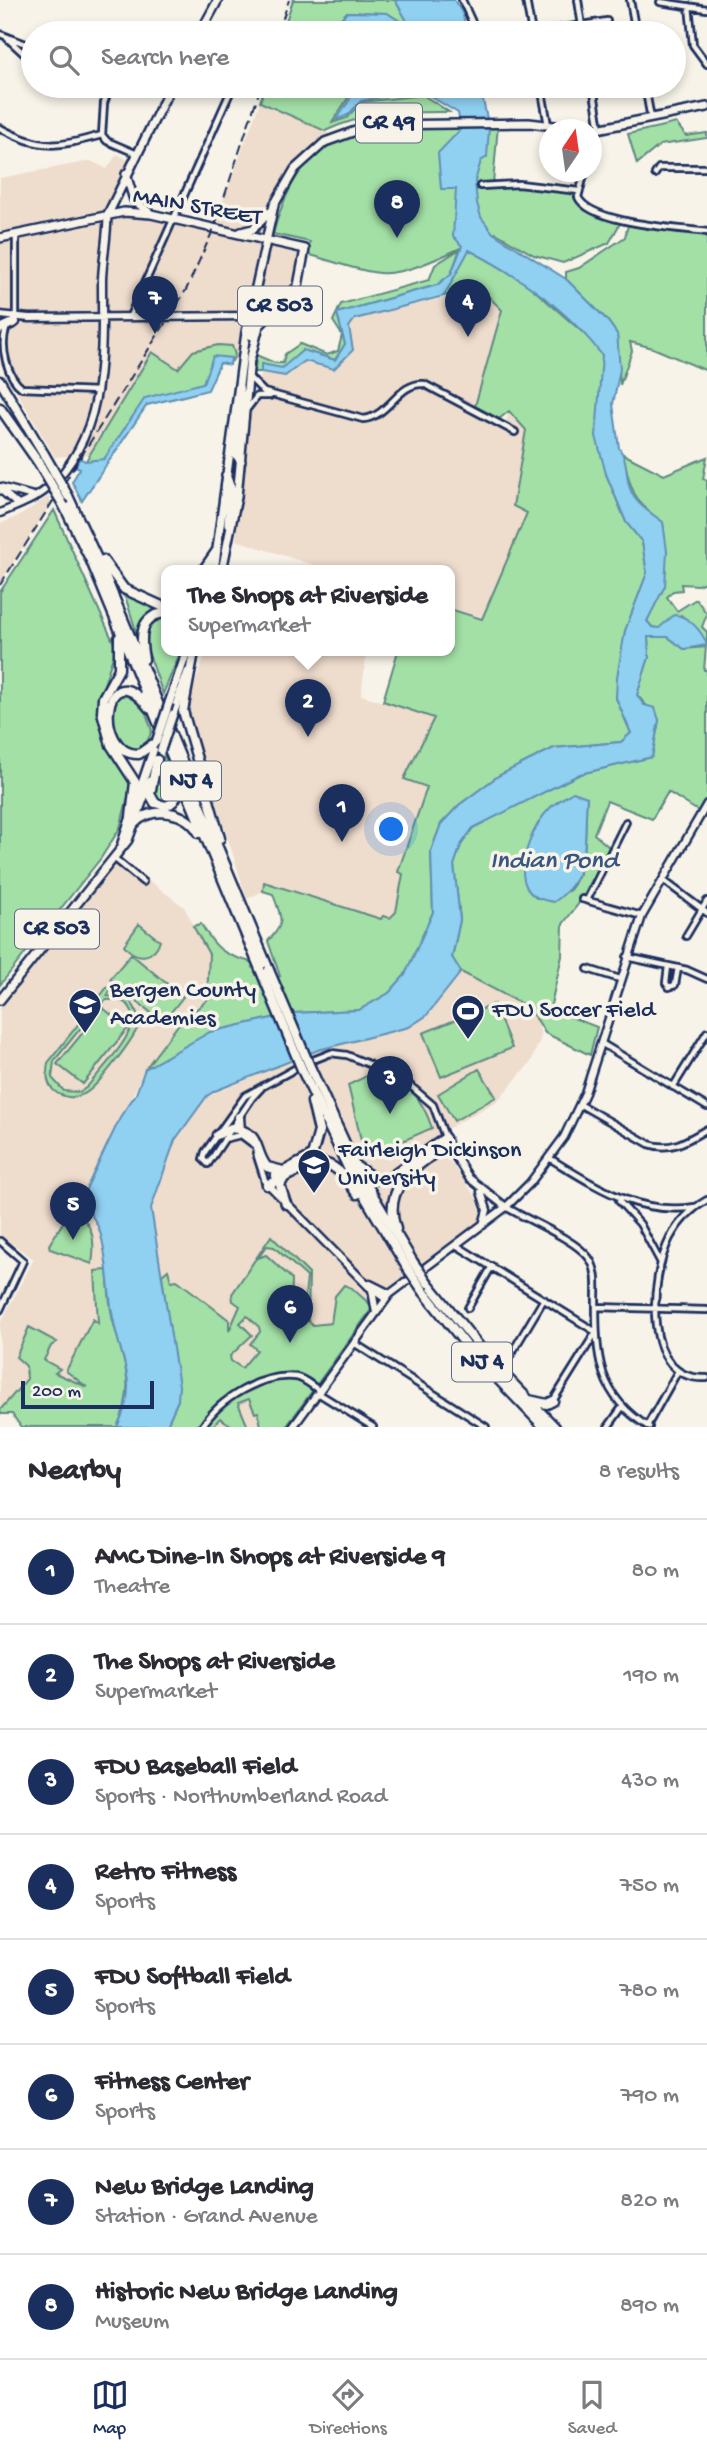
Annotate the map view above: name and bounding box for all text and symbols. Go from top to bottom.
search box [21,21,686,98]
icon: search [45,41,83,79]
text: Search here [101,44,229,75]
road number: CR 49 [356,104,422,142]
north arrow [539,119,602,182]
pin: 8 [374,180,420,238]
street label: MAIN STREET [130,182,265,234]
pin: 7 [132,276,178,334]
pin: 4 [445,279,491,337]
road number: CR 503 [238,286,322,326]
popup [161,565,455,656]
text: The Shops at Riverside [188,582,428,613]
text: Supermarket [188,613,310,640]
pin: 2 [285,679,331,737]
road number: NJ 4 [161,762,221,800]
pin: 1 [319,784,365,842]
your location [374,812,408,846]
water label: Indian Pond [490,847,621,878]
road number: CR 503 [15,910,99,948]
place label: Bergen County Academies [109,977,256,1034]
school or university icon: Bergen County Academies [66,986,104,1035]
sports icon: FDU Soccer Field [449,992,487,1041]
place label: FDU Soccer Field [491,997,657,1026]
pin: 3 [367,1056,413,1114]
place label: Fairleigh Dickinson University [337,1137,522,1194]
school or university icon: Fairleigh Dickinson University [295,1146,333,1195]
pin: 5 [50,1182,96,1240]
pin: 6 [267,1285,313,1343]
road number: NJ 4 [452,1343,512,1382]
scale bar [21,1378,154,1410]
text: 200 m [32,1381,81,1404]
text: Nearby [28,1455,121,1490]
text: 8 results [599,1459,679,1486]
text: AMC Dine-In Shops at Riverside 9 [95,1543,446,1574]
text: 1 [46,1558,56,1585]
text: 80 m [632,1558,679,1585]
text: Theatre [95,1574,170,1601]
text: The Shops at Riverside [95,1648,335,1679]
text: 2 [45,1663,57,1690]
text: 190 m [623,1663,679,1690]
text: Supermarket [95,1679,217,1706]
text: FDU Baseball Field [95,1753,296,1784]
text: 3 [45,1768,57,1795]
text: 430 m [621,1768,679,1795]
text: Sports · Northumberland Road [95,1784,387,1811]
text: Retro Fitness [95,1858,236,1889]
text: 4 [46,1873,56,1900]
text: 750 m [620,1873,679,1900]
text: Sports [95,1889,155,1916]
text: FDU Softball Field [95,1963,290,1994]
text: 5 [45,1978,57,2005]
text: 780 m [620,1978,679,2005]
text: Sports [95,1994,155,2021]
text: Fitness Center [95,2068,249,2099]
text: 6 [45,2083,57,2110]
text: 790 m [621,2083,679,2110]
text: Sports [95,2099,155,2126]
text: New Bridge Landing [95,2173,314,2204]
text: 7 [45,2188,57,2215]
text: 820 m [620,2188,679,2215]
text: Station · Grand Avenue [95,2204,318,2231]
text: Historic New Bridge Landing [95,2278,398,2309]
text: 8 [45,2293,57,2320]
text: 890 m [620,2293,679,2320]
text: Museum [95,2309,169,2336]
tab: Map [91,2376,129,2441]
tab: Directions [310,2376,387,2441]
tab: Saved [568,2376,616,2441]

